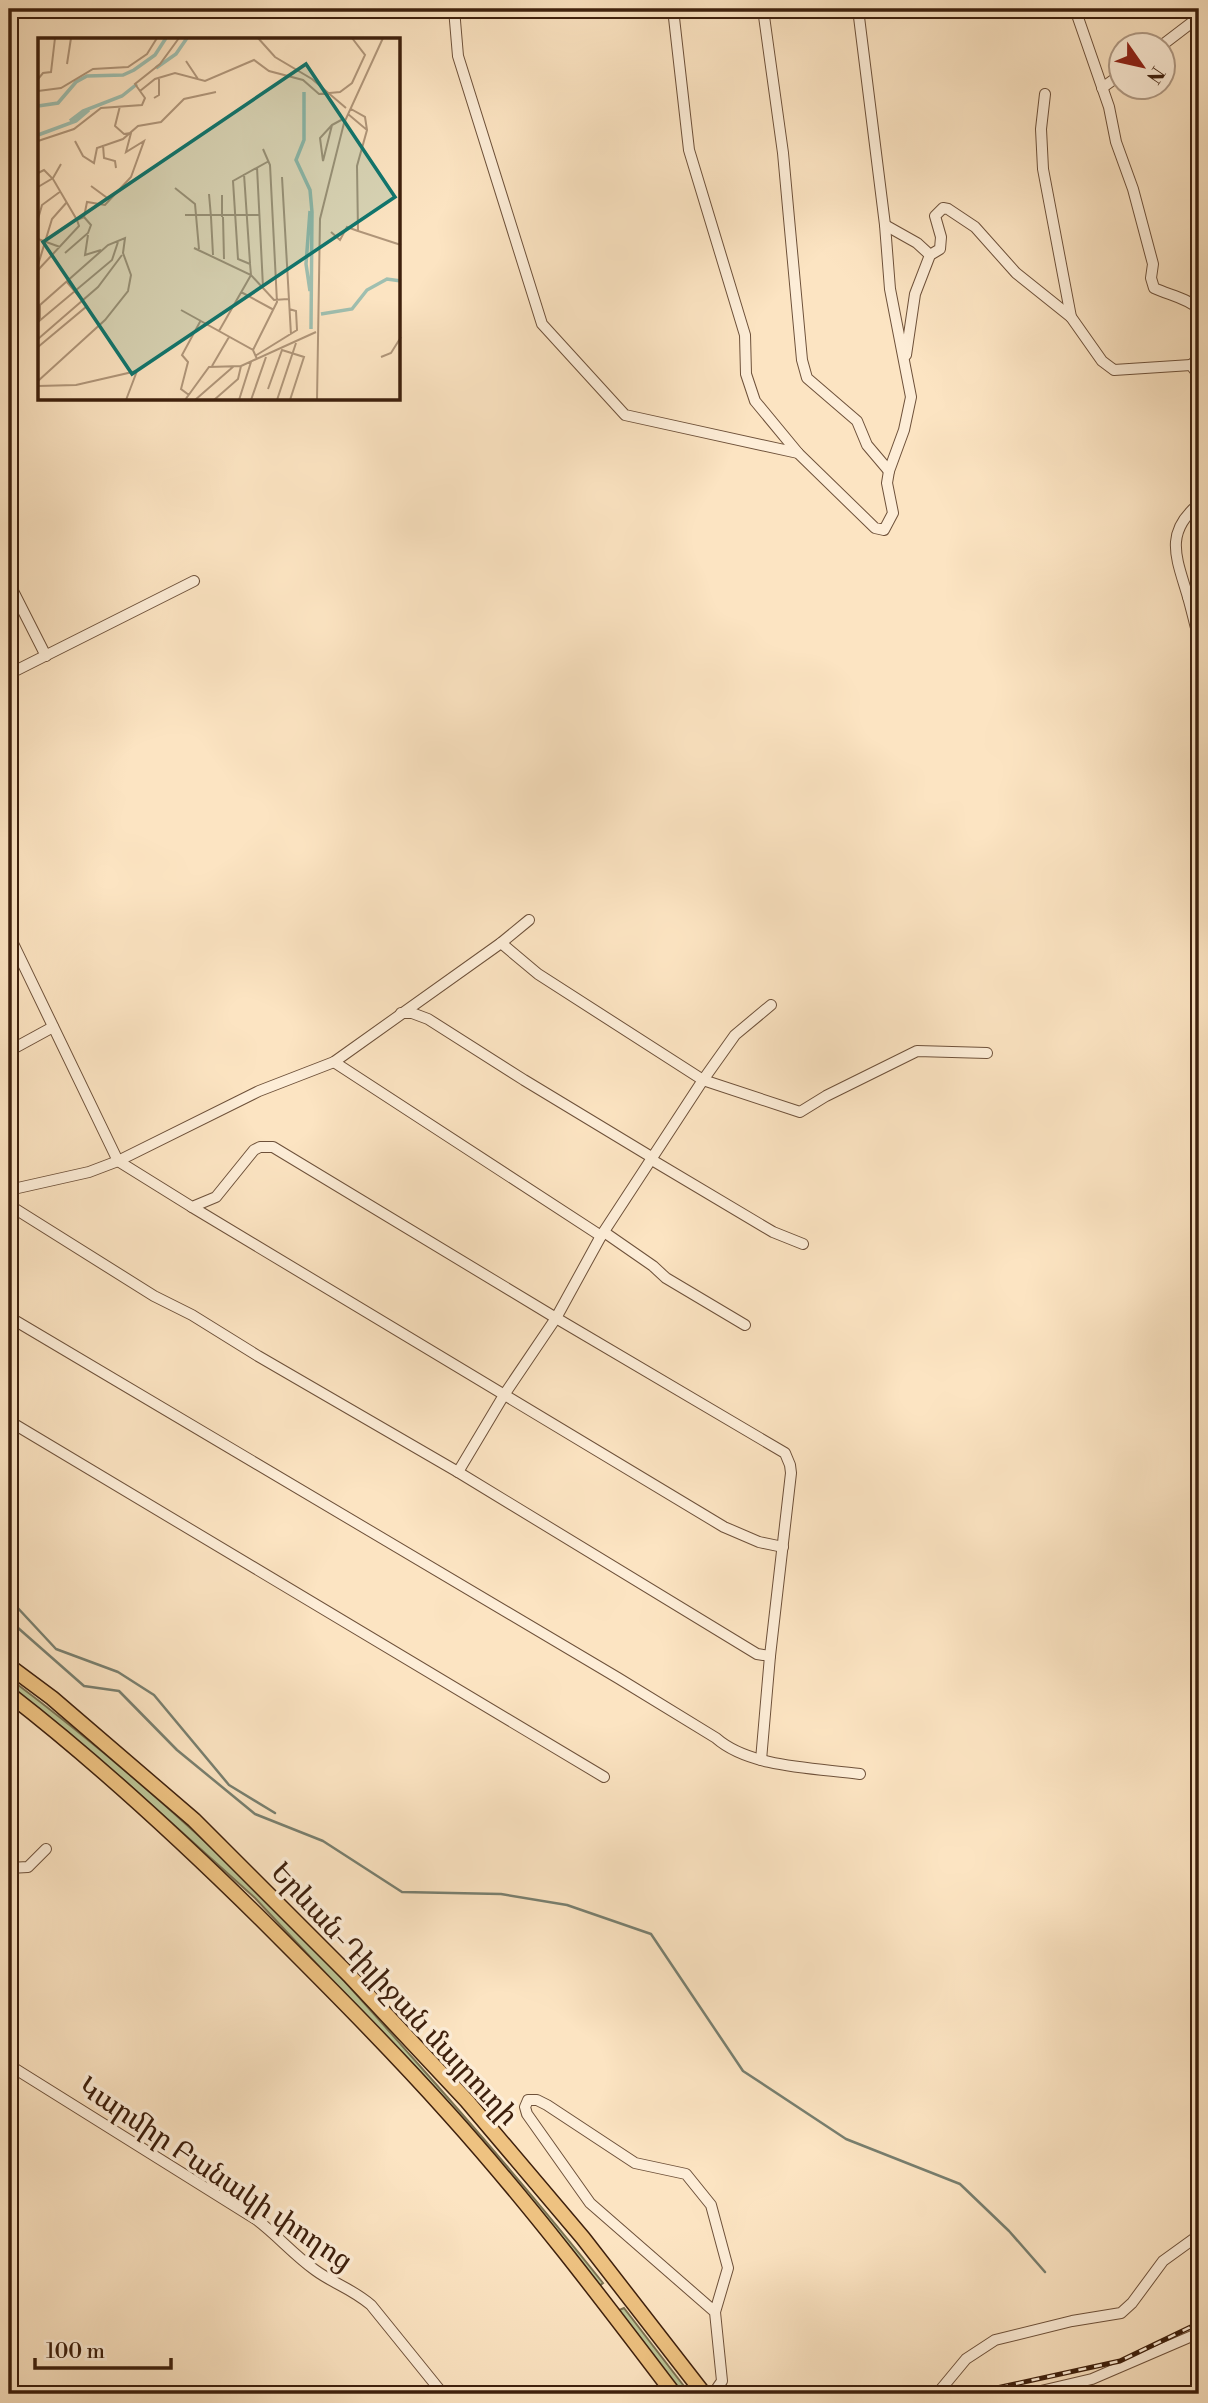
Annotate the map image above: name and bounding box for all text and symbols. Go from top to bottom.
north arrow [1106,32,1176,102]
inset map [38,38,401,401]
text: N [1141,62,1169,88]
street label: Երևան-Դիլիջան մայրուղի [263,1855,525,2133]
street label: Կարմիր Բանակի փողոց [71,2069,359,2279]
scale bar [35,2326,172,2370]
text: 100 m [46,2339,105,2365]

